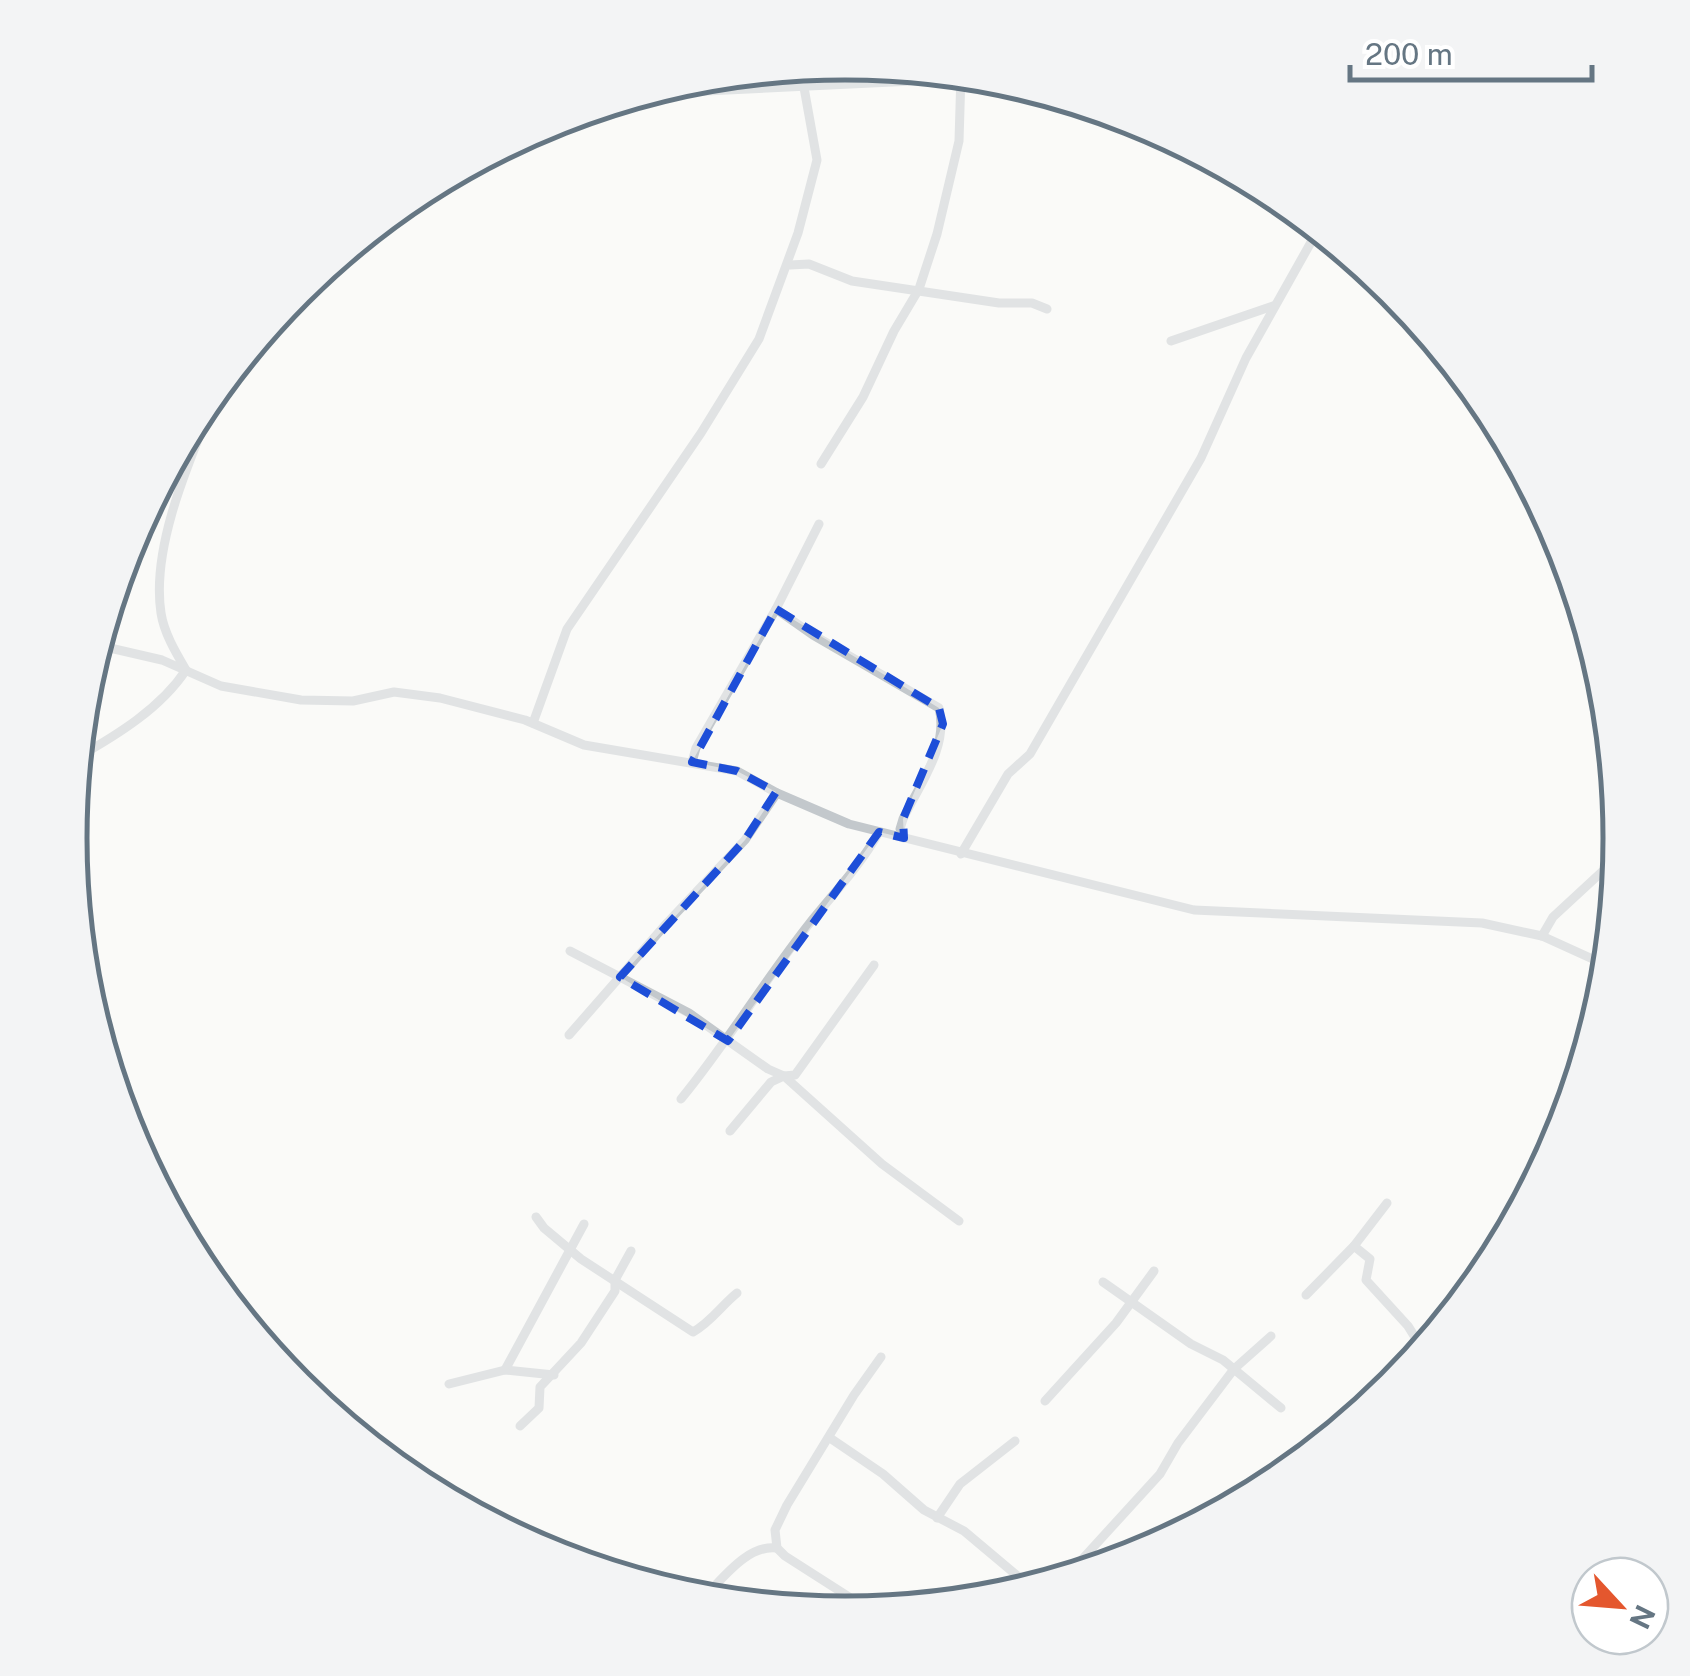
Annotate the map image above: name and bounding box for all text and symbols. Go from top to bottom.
scale bar [1350,20,1592,82]
text: 200 m [1365,36,1453,72]
north arrow [1570,1556,1670,1656]
text: N [1623,1600,1663,1634]

